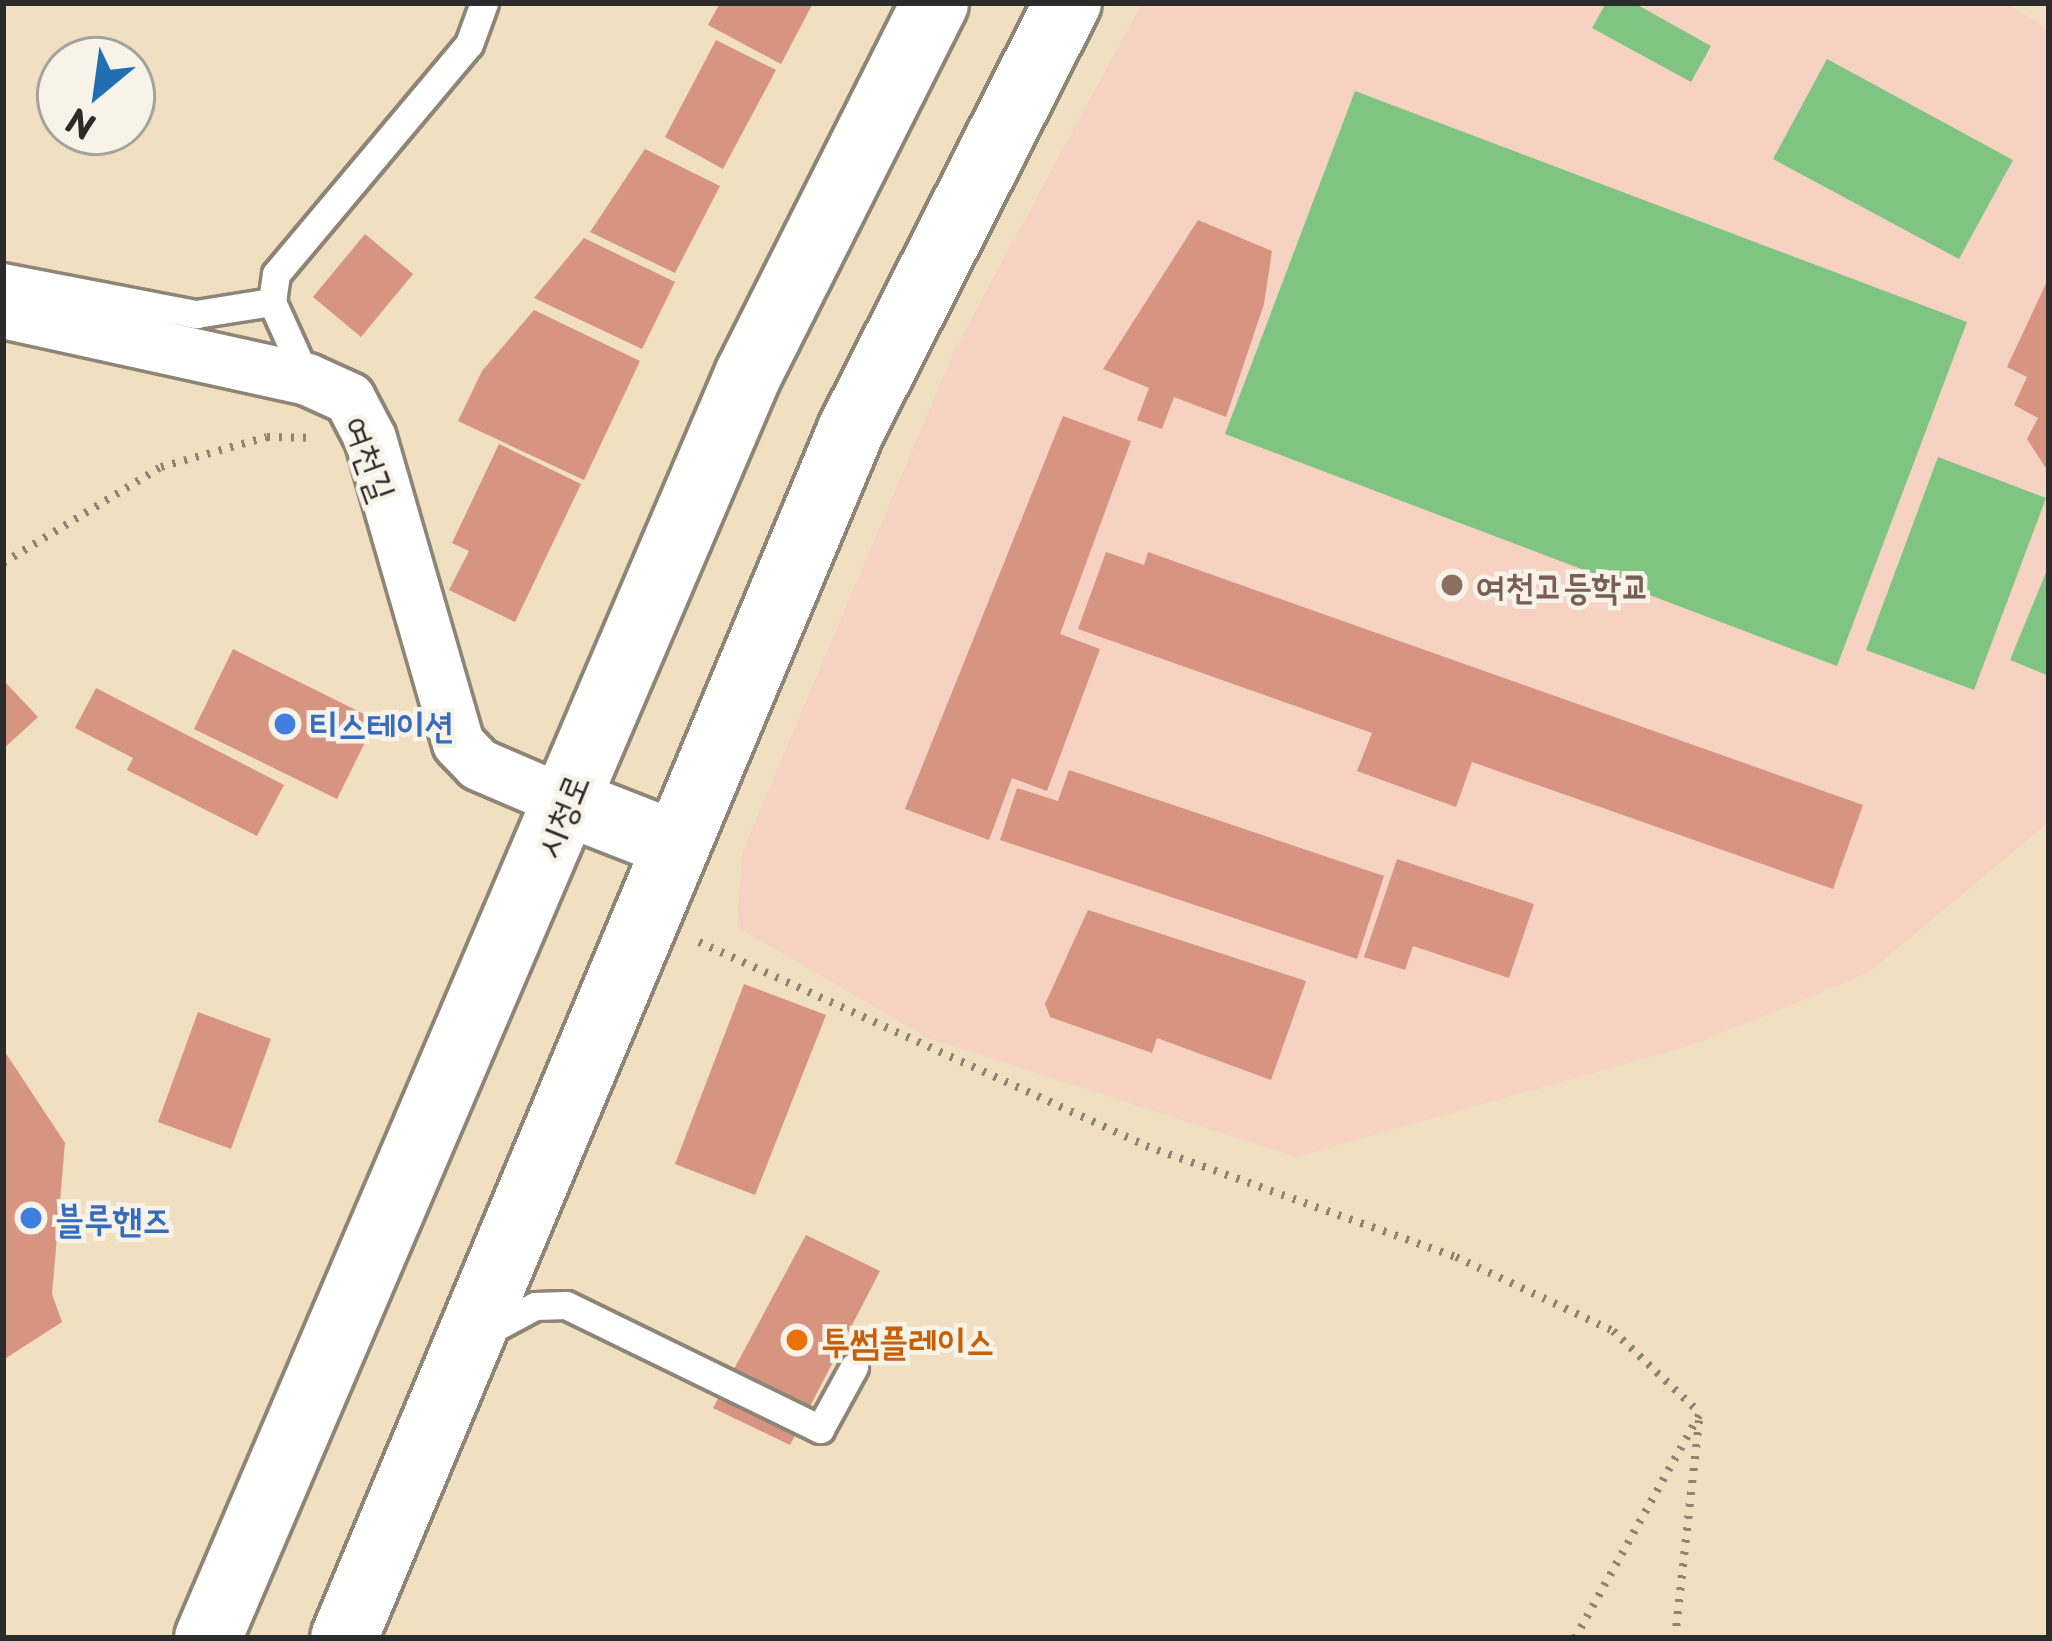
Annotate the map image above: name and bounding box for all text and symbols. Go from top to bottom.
north arrow [36,36,156,156]
text: N [56,97,104,153]
street label: 여천길 [336,410,406,506]
place label: 여천고등학교 [1476,563,1650,607]
marker: 여천고등학교 [1439,572,1465,598]
place label: 티스테이션 [309,702,454,746]
marker: 티스테이션 [272,711,298,737]
street label: 시청로 [524,767,596,863]
place label: 블루핸즈 [55,1196,171,1240]
marker: 블루핸즈 [18,1205,44,1231]
place label: 투썸플레이스 [821,1318,995,1362]
marker: 투썸플레이스 [784,1327,810,1353]

